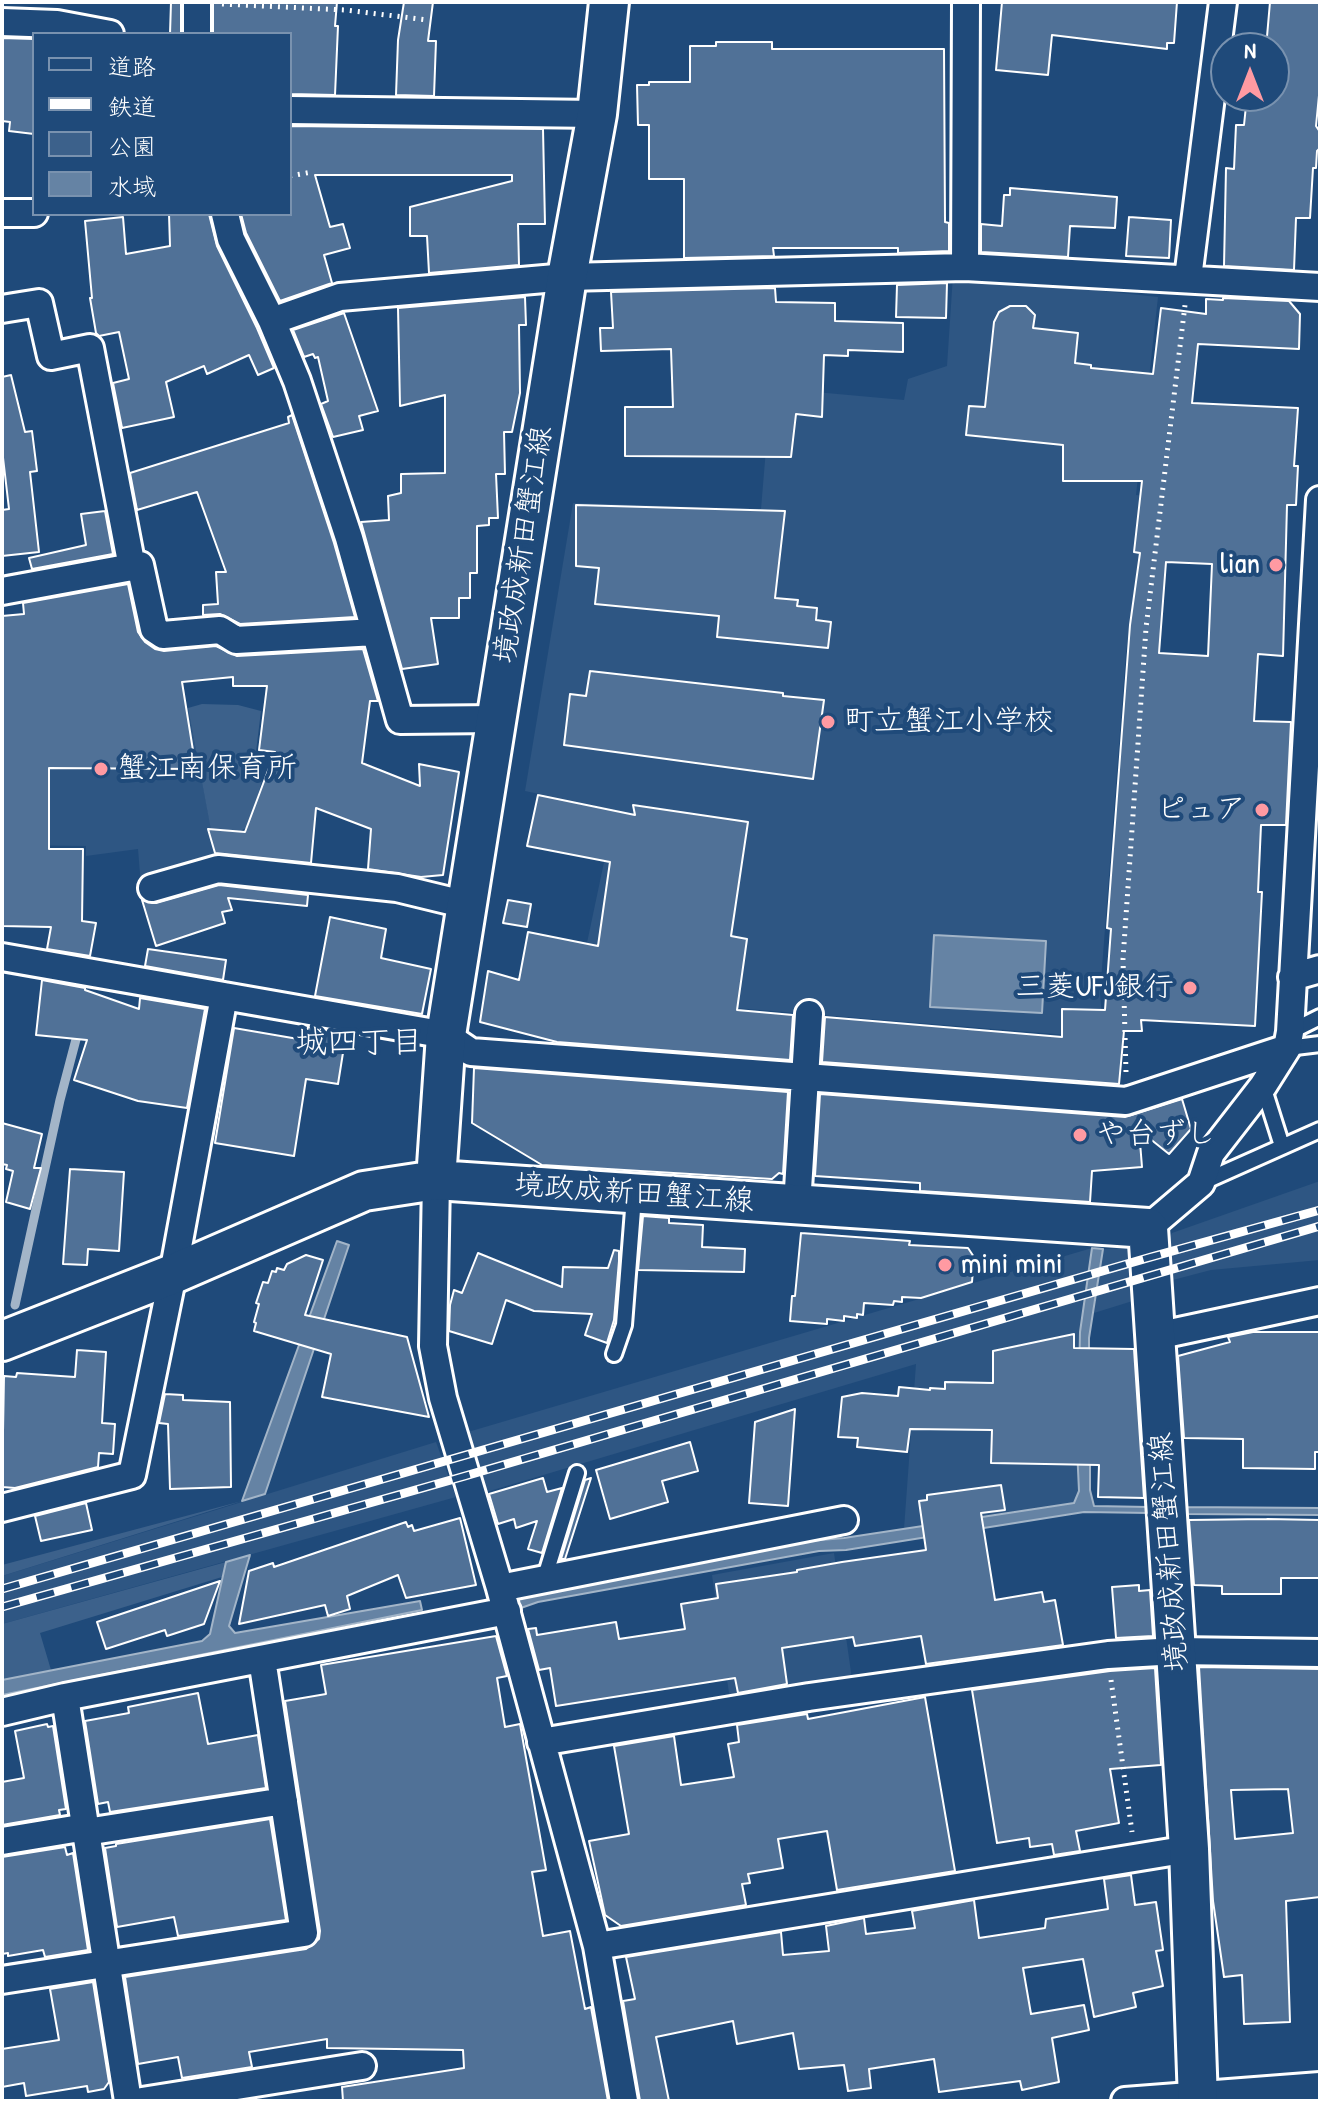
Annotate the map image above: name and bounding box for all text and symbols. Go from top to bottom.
legend [32,32,292,216]
north arrow [1210,32,1290,112]
text: N [1244,35,1256,65]
text: 道路 [108,50,156,82]
text: 鉄道 [108,90,156,122]
text: 公園 [108,130,156,162]
text: 水域 [108,170,156,202]
street label: 境政成新田蟹江線 [487,424,561,666]
place label: lian [1220,547,1260,583]
marker: lian [1267,556,1285,574]
place label: 町立蟹江小学校 [844,704,1054,740]
marker: 町立蟹江小学校 [819,713,837,731]
place label: 蟹江南保育所 [117,751,297,787]
marker: 蟹江南保育所 [92,760,110,778]
place label: ピュア [1156,792,1246,828]
marker: ピュア [1253,801,1271,819]
place label: 三菱UFJ銀行 [1015,970,1174,1006]
marker: 三菱UFJ銀行 [1181,979,1199,997]
district label: 城四丁目 [295,1024,423,1062]
place label: や台ずし [1096,1117,1216,1153]
marker: や台ずし [1071,1126,1089,1144]
street label: 境政成新田蟹江線 [513,1168,755,1220]
place label: mini mini [961,1247,1063,1283]
marker: mini mini [936,1256,954,1274]
street label: 境政成新田蟹江線 [1144,1431,1196,1673]

